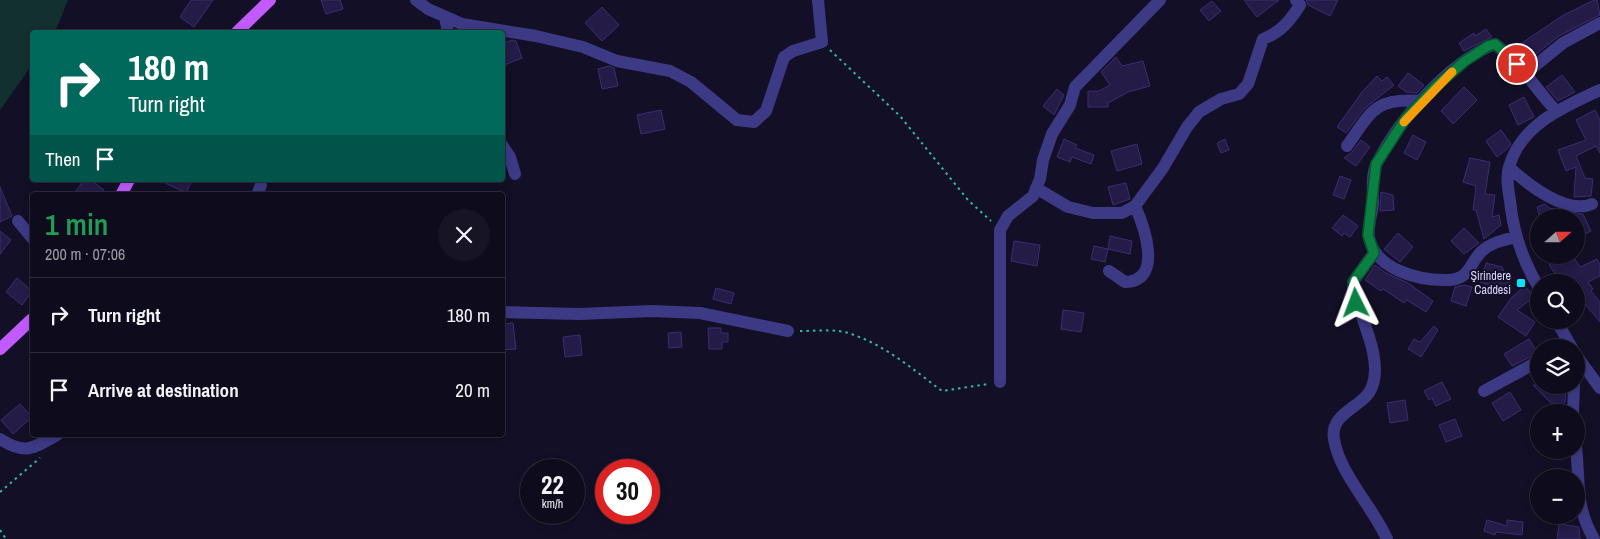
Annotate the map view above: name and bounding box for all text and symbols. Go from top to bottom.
pin [1496,43,1538,85]
text: 180 m [128,44,209,91]
icon: right [45,50,110,115]
icon: arrive [1503,50,1531,78]
text: Turn right [128,89,205,119]
icon: arrive [91,145,119,173]
text: Then [45,146,81,172]
text: 1 min [45,204,108,244]
button: close [438,209,490,261]
north arrow [1530,209,1585,264]
map controls [1530,209,1585,524]
text: 200 m · 07:06 [45,243,125,265]
place label: Şirindere Caddesi [1471,268,1511,298]
button: search [1530,274,1585,329]
position arrow [1329,276,1381,328]
marker: Şirindere Caddesi [1515,277,1527,289]
icon: right [45,301,73,329]
text: Turn right [88,302,160,328]
text: 180 m [447,302,490,328]
button: layers [1530,339,1585,394]
icon: arrive [45,376,73,404]
text: Arrive at destination [88,377,239,403]
text: 20 m [455,377,490,403]
button: + [1530,404,1585,459]
speed limit sign: 30 [595,459,660,524]
text: 22 [541,468,564,502]
button: − [1530,469,1585,524]
text: km/h [542,496,563,512]

